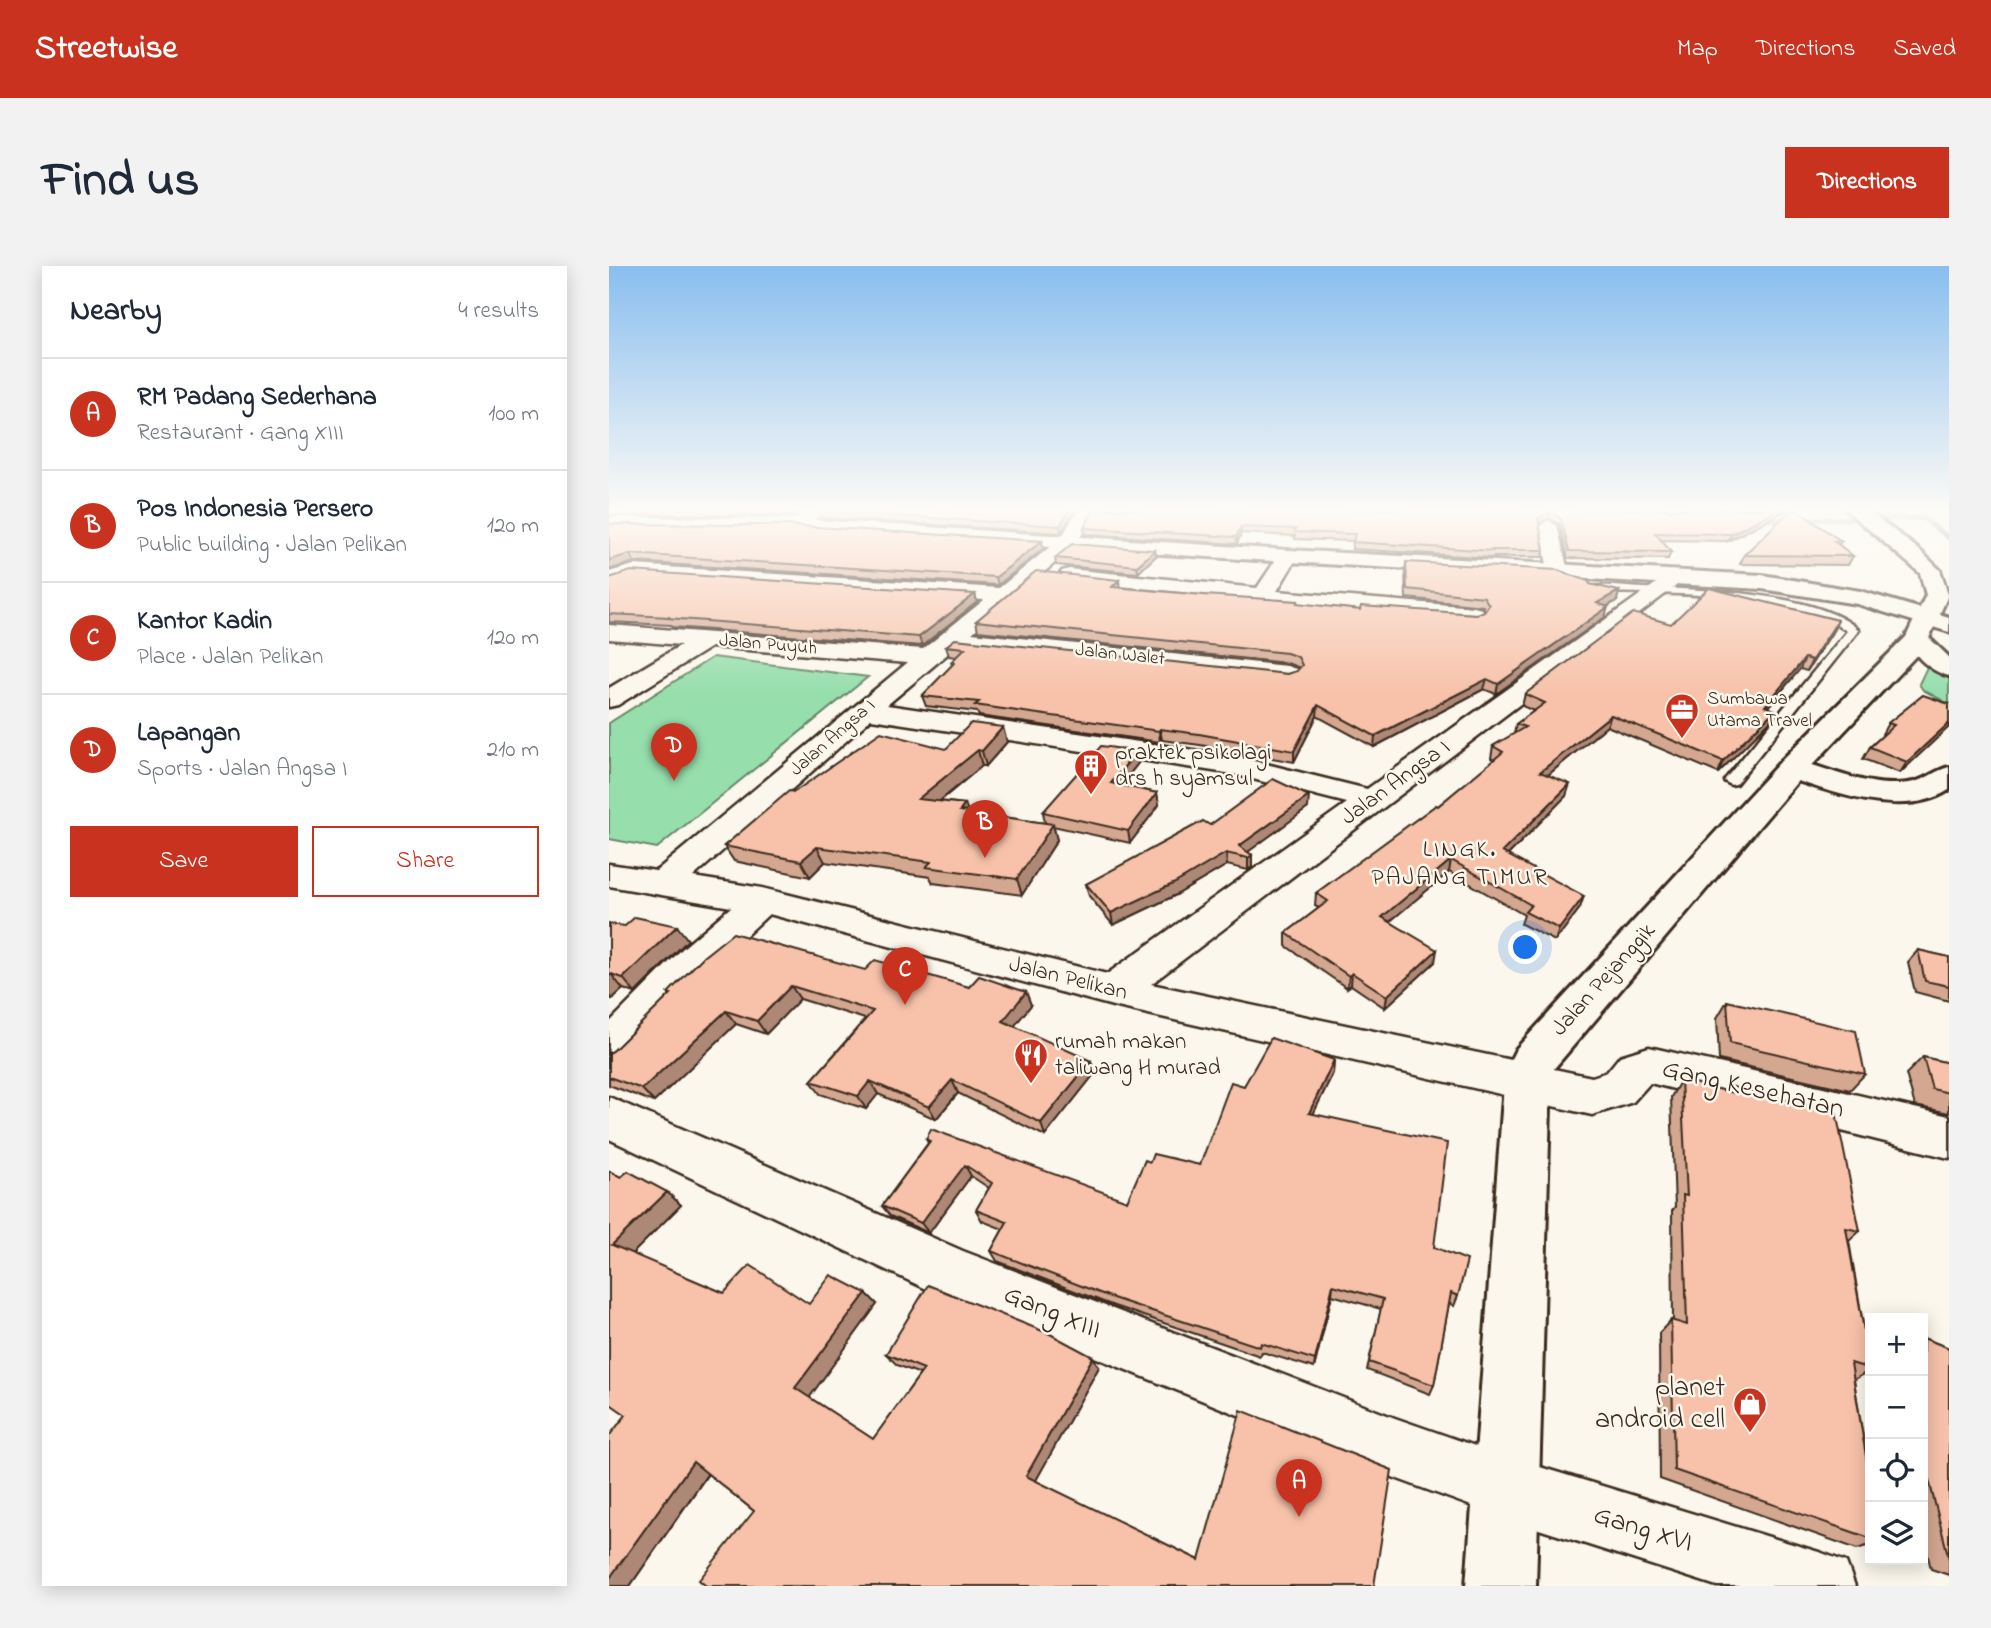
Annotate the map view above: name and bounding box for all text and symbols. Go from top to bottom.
text: Streetwise [35,25,177,73]
text: Map [1677,32,1718,67]
text: Directions [1756,32,1855,67]
text: Saved [1893,32,1956,67]
text: Find us [42,146,199,218]
button: Directions [1785,147,1949,218]
text: Nearby [70,290,162,334]
text: 4 results [458,295,539,328]
text: RM Padang Sederhana [137,379,377,417]
text: A [86,398,100,431]
text: 100 m [488,398,539,431]
text: Restaurant · Gang XIII [137,417,344,450]
text: Pos Indonesia Persero [137,491,373,529]
text: B [85,510,101,543]
text: 120 m [487,510,539,543]
text: Public building · Jalan Pelikan [137,529,407,562]
text: Kantor Kadin [137,603,272,641]
text: C [87,622,99,655]
text: 120 m [487,622,539,655]
street label: Jalan Puyuh [718,627,818,664]
street label: Jalan Walet [1074,637,1167,673]
text: Place · Jalan Pelikan [137,641,323,674]
place label: Sumbawa Utama Travel [1707,686,1812,735]
office icon: Sumbawa Utama Travel [1663,691,1701,740]
street label: Jalan Angsa I [784,693,883,784]
text: Lapangan [137,715,240,753]
pin: D [651,723,697,781]
street label: Jalan Angsa I [1334,732,1458,835]
text: D [85,734,101,767]
text: 210 m [487,734,539,767]
place label: praktek psikolagi drs h syamsul [1115,737,1271,798]
building icon: praktek psikolagi drs h syamsul [1072,747,1110,796]
text: Sports · Jalan Angsa I [137,753,347,786]
pin: B [962,800,1008,858]
button: Save [70,826,298,897]
button: Share [312,826,539,897]
district label: LINGK. PAJANG TIMUR [1371,833,1549,896]
street label: Jalan Pejanggik [1544,915,1665,1045]
your location [1508,930,1542,964]
pin: C [882,947,928,1005]
street label: Jalan Pelikan [1005,948,1131,1010]
place label: rumah makan taliwang H murad [1055,1026,1221,1086]
restaurant icon: rumah makan taliwang H murad [1012,1036,1050,1085]
street label: Gang Kesehatan [1658,1049,1848,1131]
street label: Gang XIII [997,1275,1107,1351]
map controls [1865,1313,1928,1565]
button: + [1865,1313,1928,1376]
place label: planet android cell [1595,1368,1725,1441]
button: − [1865,1376,1928,1439]
shop icon: planet android cell [1731,1385,1769,1434]
button: locate [1865,1439,1928,1502]
pin: A [1276,1459,1322,1517]
street label: Gang XVI [1588,1495,1698,1565]
button: layers [1865,1502,1928,1565]

